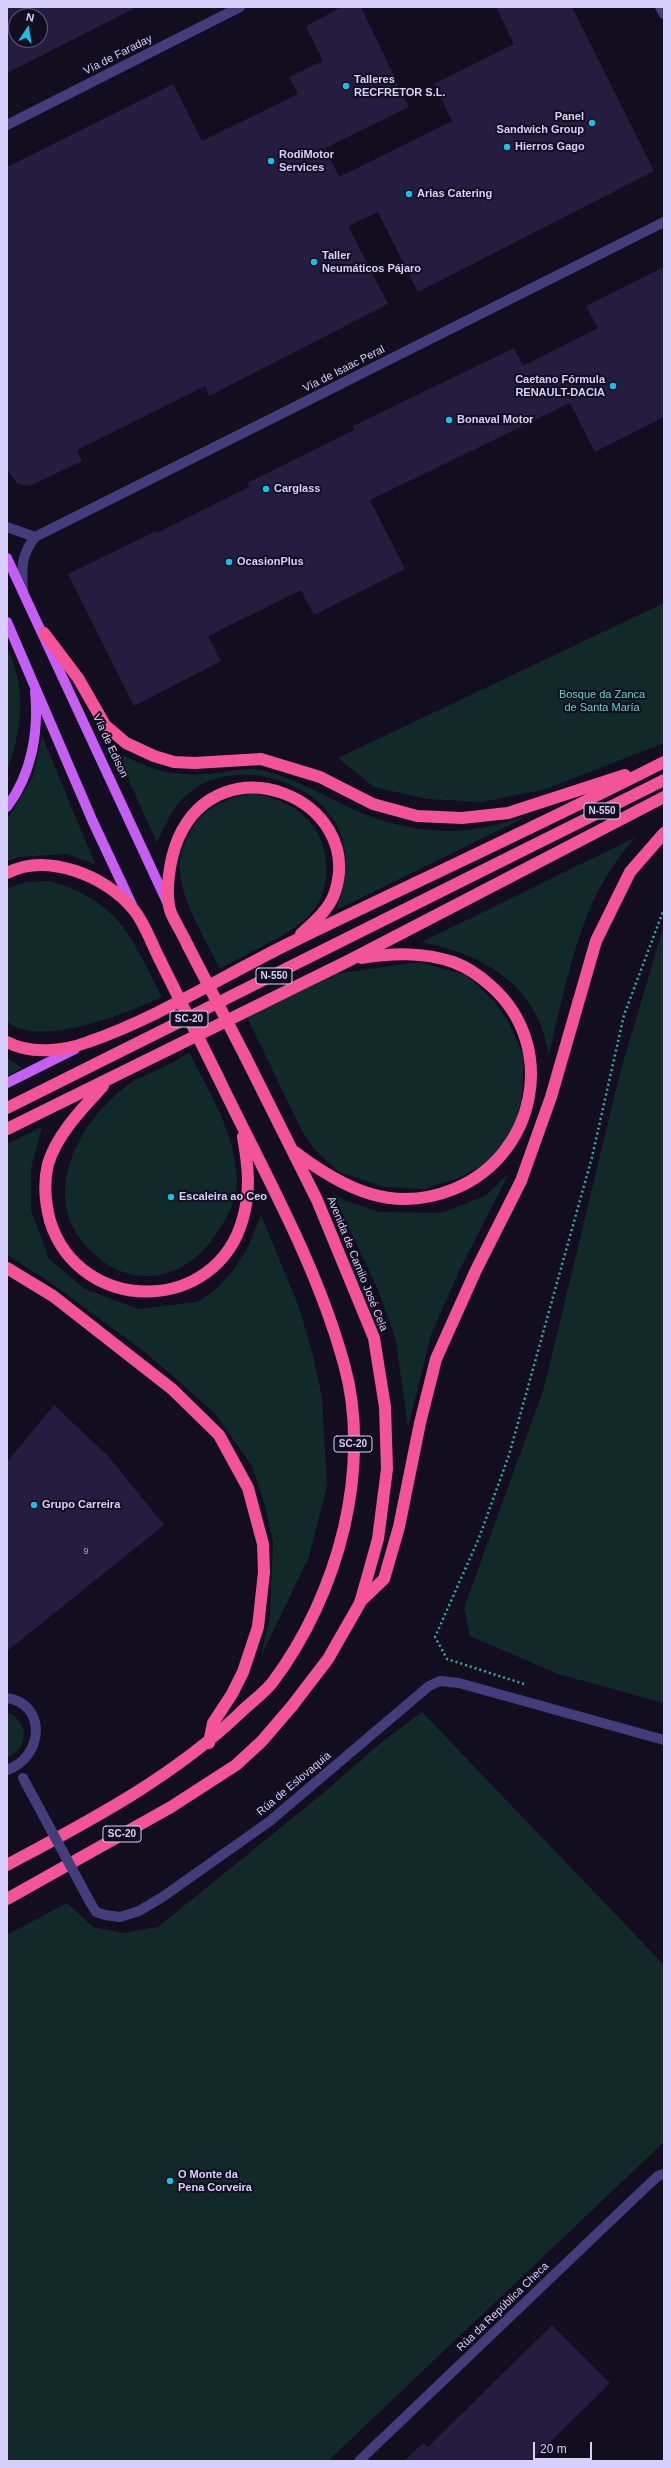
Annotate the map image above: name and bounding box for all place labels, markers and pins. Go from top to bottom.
place label: Talleres RECFRETOR S.L. [354,73,445,99]
marker: Talleres RECFRETOR S.L. [341,81,351,91]
place label: Panel Sandwich Group [497,110,584,136]
marker: Panel Sandwich Group [587,118,597,128]
place label: Hierros Gago [515,140,585,154]
marker: Hierros Gago [502,142,512,152]
place label: RodiMotor Services [279,148,334,174]
marker: RodiMotor Services [266,156,276,166]
place label: Arias Catering [417,187,492,201]
marker: Arias Catering [404,189,414,199]
place label: Taller Neumáticos Pájaro [322,249,421,275]
marker: Taller Neumáticos Pájaro [309,257,319,267]
place label: Caetano Fórmula RENAULT-DACIA [515,373,605,399]
marker: Caetano Fórmula RENAULT-DACIA [608,381,618,391]
place label: Bonaval Motor [457,413,533,427]
marker: Bonaval Motor [444,415,454,425]
place label: Carglass [274,482,320,496]
marker: Carglass [261,484,271,494]
place label: OcasionPlus [237,555,304,569]
marker: OcasionPlus [224,557,234,567]
place label: Escaleira ao Ceo [179,1190,267,1204]
marker: Escaleira ao Ceo [166,1192,176,1202]
place label: Grupo Carreira [42,1498,120,1512]
marker: Grupo Carreira [29,1500,39,1510]
place label: O Monte da Pena Corveira [178,2168,252,2194]
marker: O Monte da Pena Corveira [165,2176,175,2186]

